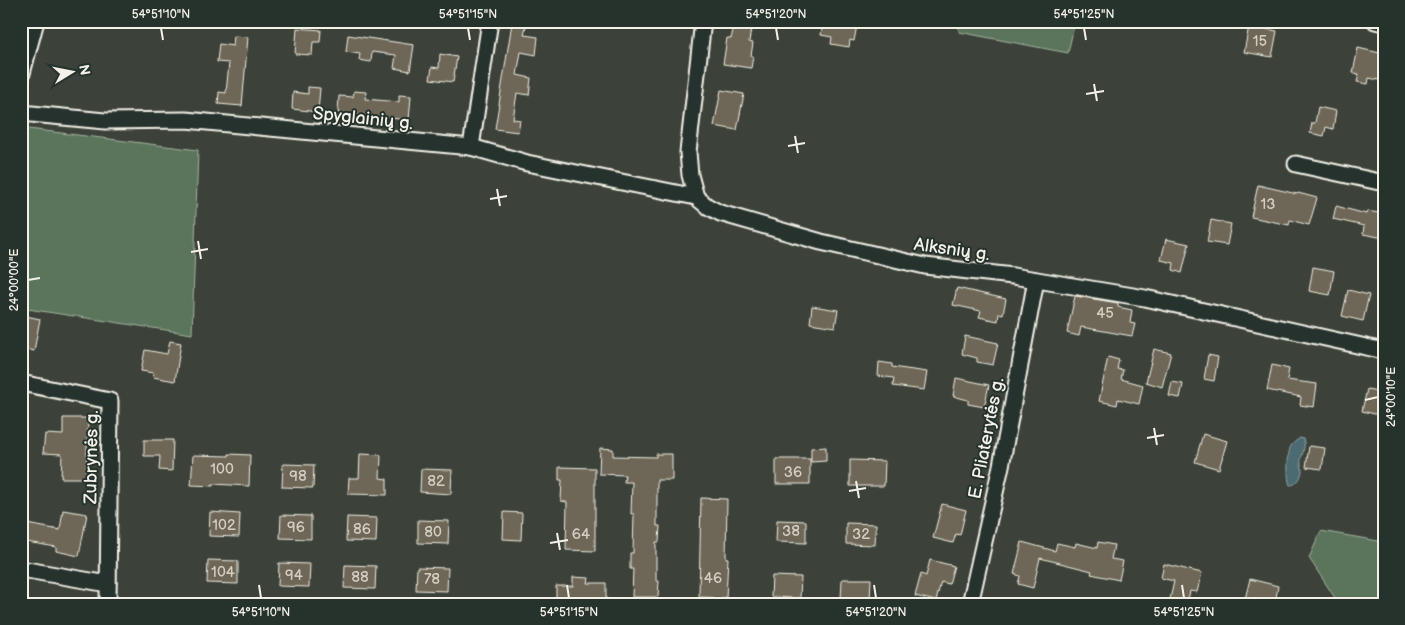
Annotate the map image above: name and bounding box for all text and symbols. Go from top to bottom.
text: 54°51'10"N [132,7,190,22]
text: 54°51'15"N [439,7,497,22]
text: 54°51'20"N [745,7,807,22]
text: 54°51'25"N [1054,7,1114,22]
house number: 15 [1253,32,1267,51]
north arrow [48,48,98,98]
text: N [75,63,94,76]
street label: Spyglainių g. [312,103,414,134]
house number: 13 [1260,195,1276,214]
street label: Alksnių g. [913,234,991,265]
text: 24°00'00"E [7,249,22,311]
house number: 45 [1096,304,1114,323]
text: 24°00'10"E [1384,367,1399,427]
street label: E. Pliaterytės g. [964,375,1009,501]
street label: Zubrynės g. [80,410,103,505]
house number: 100 [210,460,234,479]
house number: 36 [784,463,802,482]
house number: 98 [289,467,307,486]
house number: 82 [427,472,445,491]
house number: 102 [212,516,236,535]
house number: 96 [287,518,305,537]
house number: 86 [353,520,371,539]
house number: 38 [782,522,800,541]
house number: 80 [424,523,442,542]
house number: 64 [572,525,590,544]
house number: 32 [852,525,870,544]
house number: 104 [211,563,235,582]
house number: 94 [285,566,303,585]
house number: 88 [351,568,369,587]
house number: 46 [704,569,722,588]
house number: 78 [424,570,440,589]
text: 54°51'10"N [232,605,290,620]
text: 54°51'15"N [540,605,598,620]
text: 54°51'20"N [845,605,907,620]
text: 54°51'25"N [1154,605,1214,620]

